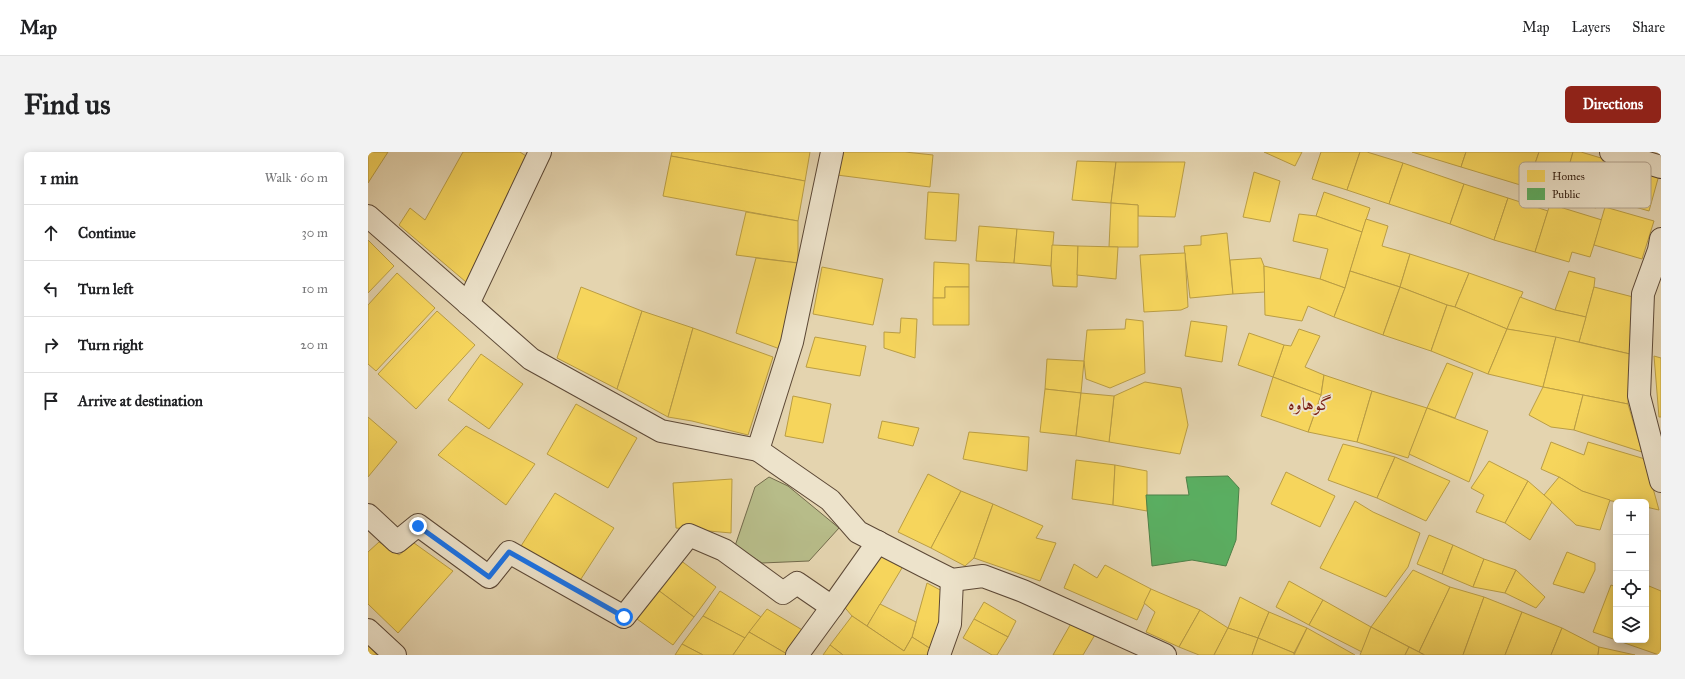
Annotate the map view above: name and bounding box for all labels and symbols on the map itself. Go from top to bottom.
legend [1519,162,1651,208]
text: Homes [1552,170,1585,183]
text: Public [1552,188,1580,201]
district label: گوہاوہ [1288,393,1332,415]
route end [409,517,427,535]
route start [615,608,633,626]

